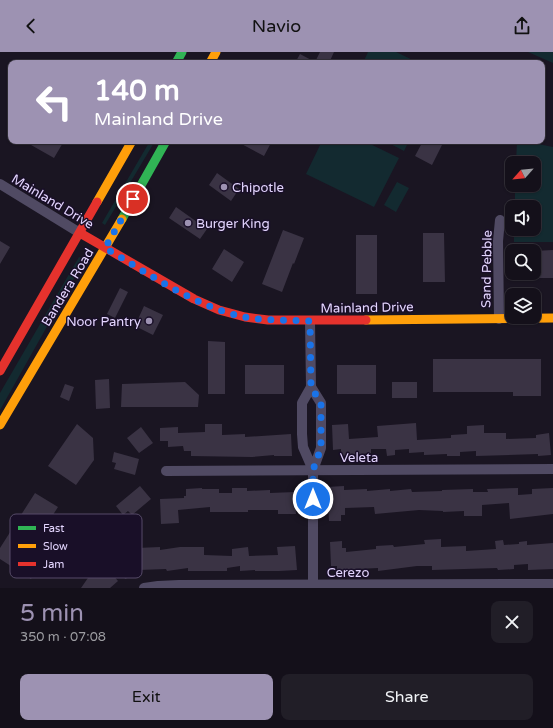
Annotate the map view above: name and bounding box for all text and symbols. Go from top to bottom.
icon: back [20,15,42,37]
text: Navio [252,15,301,37]
icon: share [511,15,533,37]
text: 140 m [94,74,180,108]
icon: left [28,76,80,128]
text: Mainland Drive [94,108,223,130]
north arrow [505,156,541,192]
map controls [505,156,541,324]
street label: Mainland Drive [8,171,97,233]
place label: Chipotle [232,180,284,196]
pin [116,182,150,216]
marker: Chipotle [219,182,229,192]
icon: arrive [122,188,144,210]
button: sound [505,200,541,236]
place label: Burger King [196,216,270,232]
marker: Burger King [183,218,193,228]
street label: Sand Pebble [478,230,496,308]
button: search [505,244,541,280]
street label: Bandera Road [38,246,97,329]
button: layers [505,288,541,324]
street label: Mainland Drive [320,299,414,317]
place label: Noor Pantry [66,314,141,330]
marker: Noor Pantry [144,316,154,326]
street label: Veleta [340,450,378,466]
position arrow [292,478,334,520]
legend [10,514,142,578]
text: Fast [43,522,64,535]
text: Slow [43,540,68,553]
text: Jam [43,558,64,571]
street label: Cerezo [327,565,369,581]
text: 5 min [20,599,84,628]
button: close [491,601,533,643]
text: 350 m · 07:08 [20,629,106,645]
button: Exit [20,674,273,720]
button: Share [281,674,533,720]

